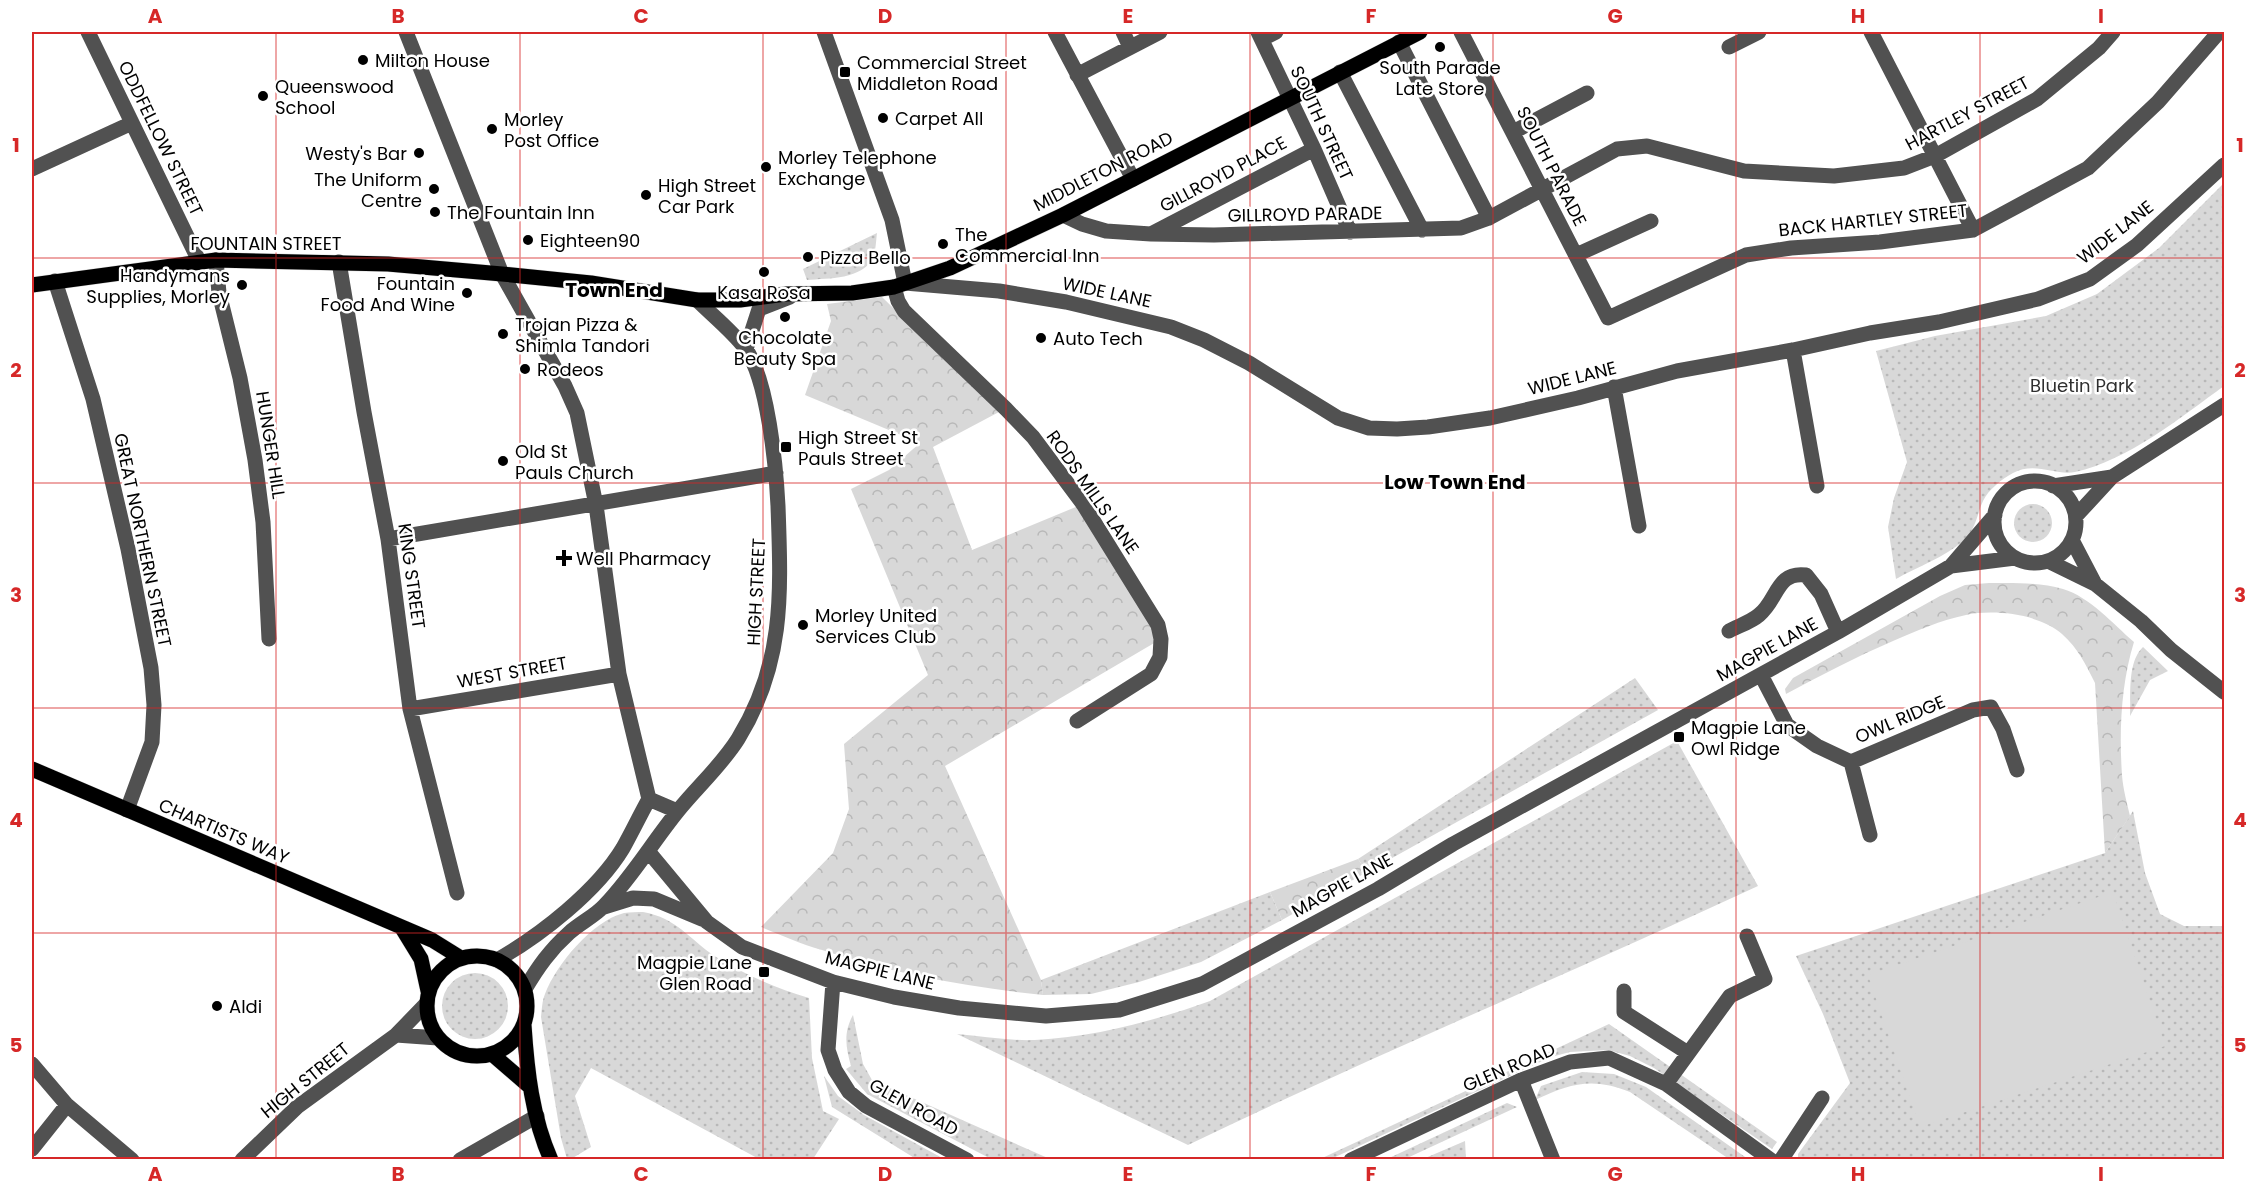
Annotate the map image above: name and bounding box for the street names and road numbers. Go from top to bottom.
street label: ODDFELLOW STREET [113,56,209,220]
street label: SOUTH STREET [1285,62,1359,184]
street label: HARTLEY STREET [1901,70,2034,156]
street label: SOUTH PARADE [1511,102,1593,230]
street label: MIDDLETON ROAD [1029,125,1177,217]
street label: GILLROYD PLACE [1155,130,1291,218]
street label: WIDE LANE [2072,194,2158,270]
street label: BACK HARTLEY STREET [1777,198,1969,242]
street label: GILLROYD PARADE [1227,200,1383,228]
street label: FOUNTAIN STREET [190,231,342,256]
street label: WIDE LANE [1060,270,1154,314]
street label: WIDE LANE [1525,355,1619,401]
street label: HUNGER HILL [250,389,292,501]
street label: RODS MILLS LANE [1041,425,1145,559]
street label: GREAT NORTHERN STREET [108,431,178,649]
street label: KING STREET [392,522,432,631]
street label: HIGH STREET [741,537,771,646]
street label: MAGPIE LANE [1712,611,1822,687]
street label: WEST STREET [455,650,569,694]
street label: OWL RIDGE [1851,689,1949,749]
street label: CHARTISTS WAY [155,792,294,870]
street label: MAGPIE LANE [1287,847,1397,923]
street label: MAGPIE LANE [822,944,938,996]
street label: HIGH STREET [255,1036,355,1124]
street label: GLEN ROAD [1459,1036,1559,1098]
street label: GLEN ROAD [865,1072,963,1142]

